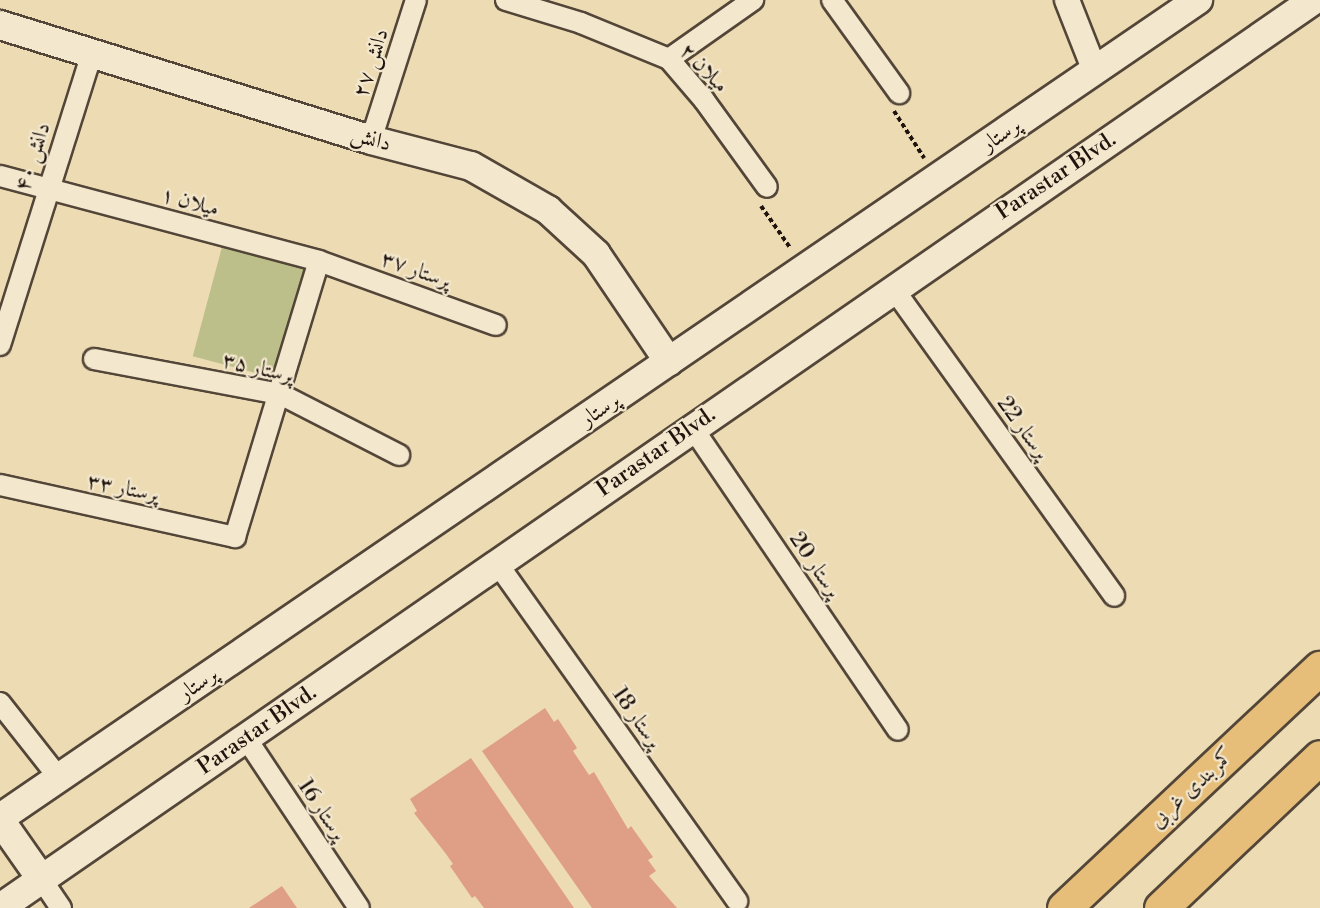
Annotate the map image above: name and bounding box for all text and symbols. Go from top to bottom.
street label: دانش ۲۷ [347,25,395,101]
street label: میلان ۲ [674,38,734,98]
street label: پرستار [976,112,1026,158]
street label: دانش ۴۰ [9,119,57,195]
street label: دانش [348,121,394,157]
street label: Parastar Blvd. [991,126,1121,226]
street label: میلان ۱ [158,182,222,222]
street label: پرستار ۳۷ [377,245,455,295]
street label: پرستار ۳۵ [220,346,296,390]
street label: پرستار [575,387,625,433]
street label: پرستار 22 [991,391,1055,465]
street label: Parastar Blvd. [592,401,720,503]
street label: پرستار ۳۳ [85,468,161,508]
street label: پرستار 20 [783,527,847,603]
street label: پرستار [173,661,223,707]
street label: Parastar Blvd. [193,679,321,781]
street label: پرستار 18 [606,682,668,754]
street label: کمربندی غربی [1144,742,1240,834]
street label: پرستار 16 [292,774,352,846]

